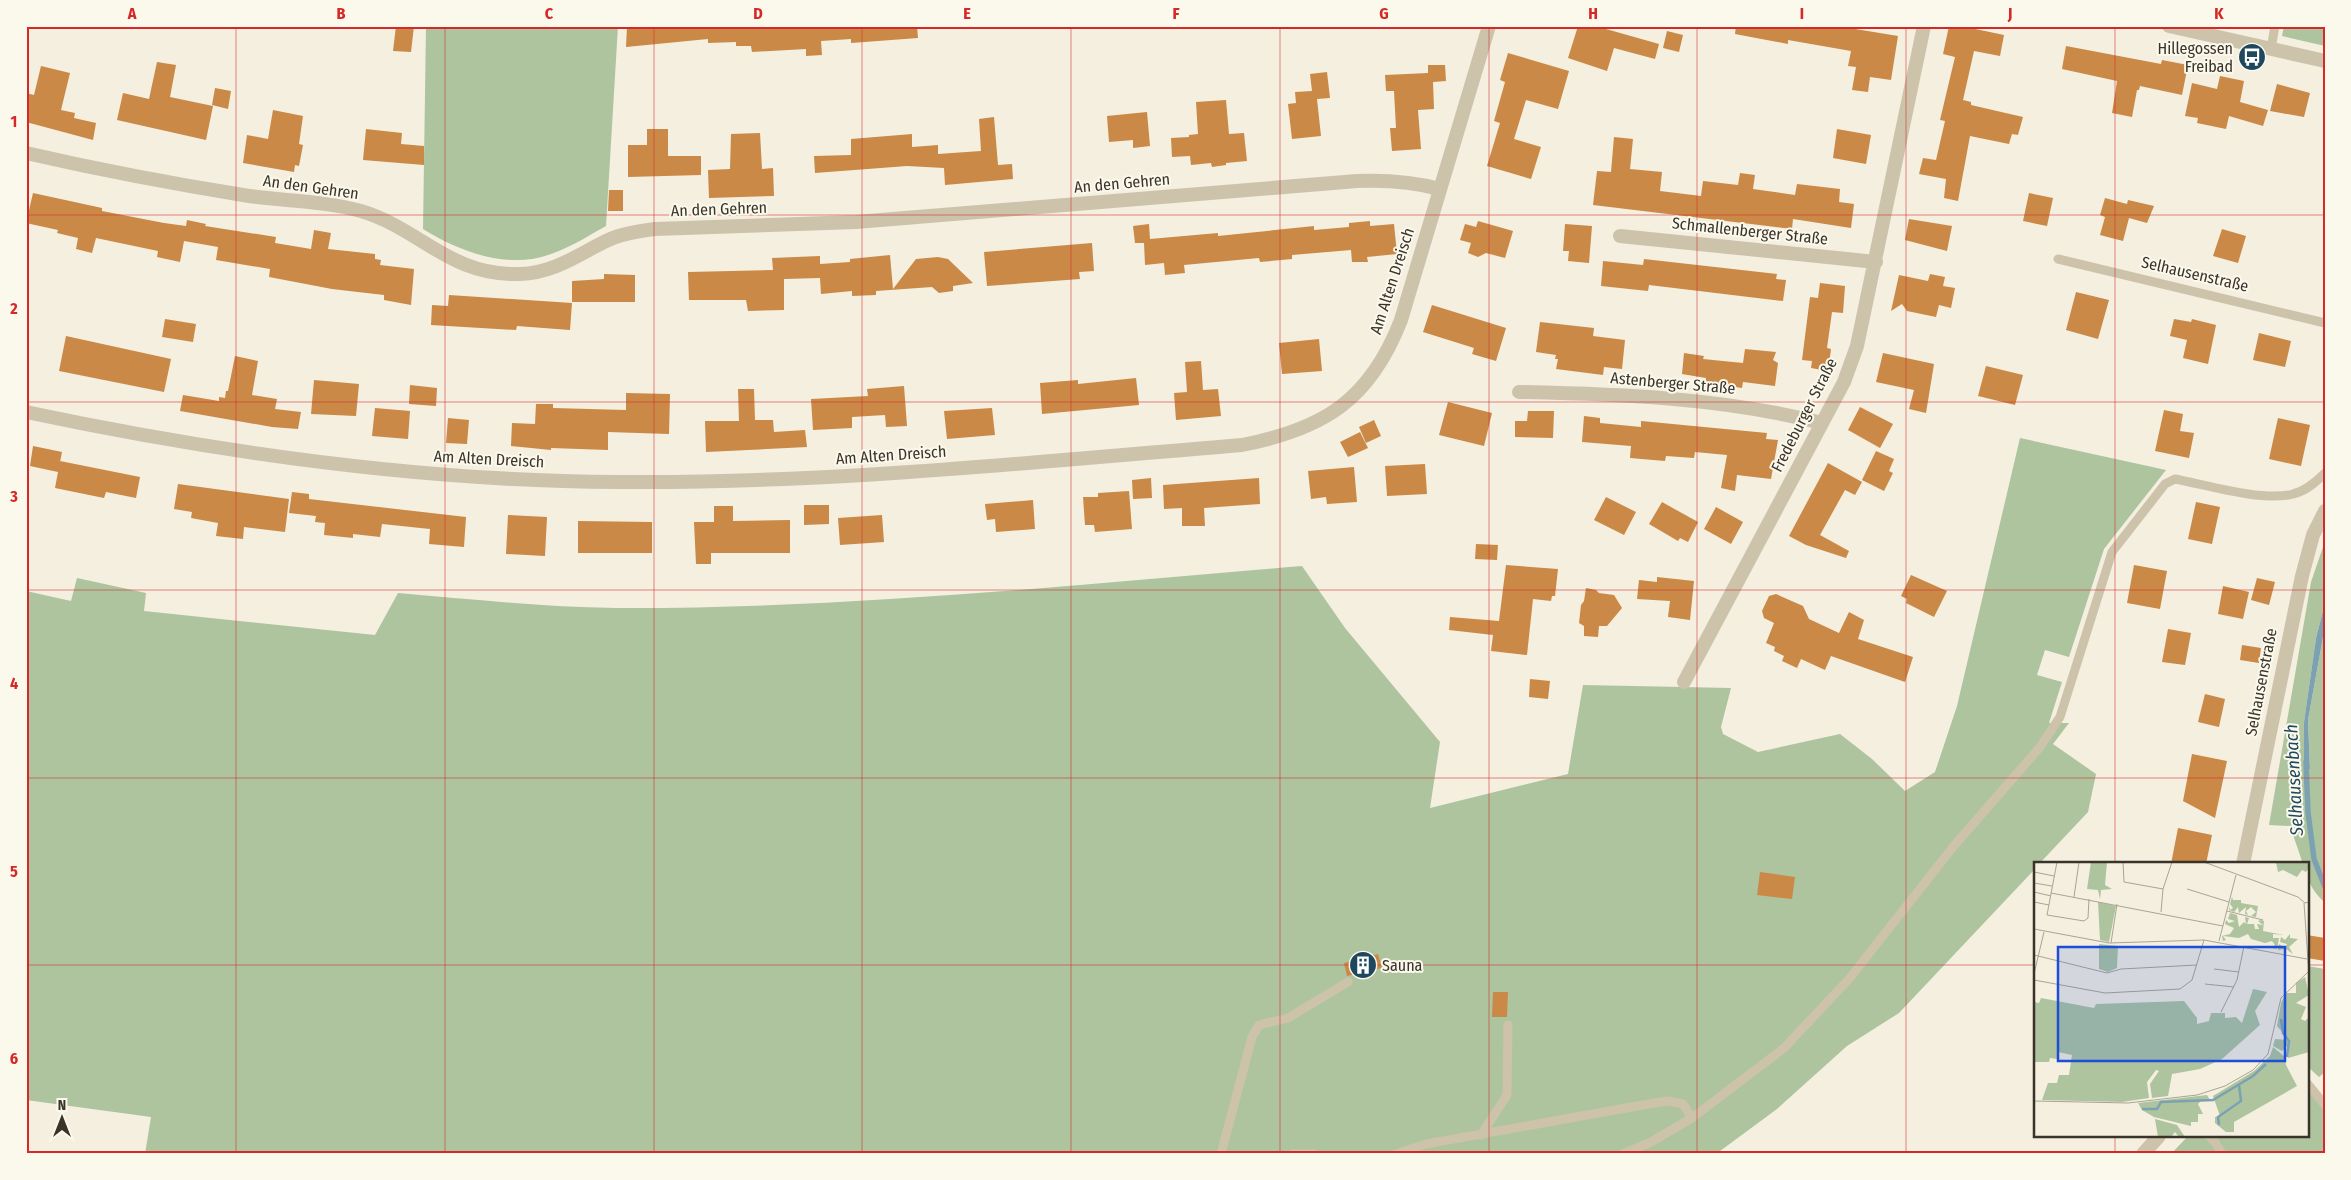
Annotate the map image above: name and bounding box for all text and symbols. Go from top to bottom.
text: A [127,4,137,23]
text: B [337,4,346,23]
text: C [545,4,554,23]
text: D [753,4,763,23]
text: E [963,4,971,23]
text: F [1172,4,1180,23]
text: G [1379,4,1389,23]
text: H [1588,4,1598,23]
text: I [1800,4,1804,23]
text: J [2007,4,2012,23]
text: K [2214,4,2224,23]
place label: Hillegossen Freibad [2157,39,2233,76]
bus stop icon: Hillegossen Freibad [2237,42,2267,72]
text: 1 [11,112,17,131]
street label: An den Gehren [1073,169,1171,197]
street label: An den Gehren [262,171,360,203]
street label: An den Gehren [671,198,767,220]
street label: Schmallenberger Straße [1671,213,1829,249]
street label: Am Alten Dreisch [1366,225,1418,337]
street label: Selhausenstraße [2140,252,2250,296]
text: 2 [9,299,18,318]
street label: Fredeburger Straße [1767,355,1841,475]
street label: Astenberger Straße [1610,368,1736,398]
street label: Am Alten Dreisch [835,442,947,468]
street label: Am Alten Dreisch [433,447,545,471]
text: 3 [9,487,18,506]
street label: Selhausenstraße [2241,626,2281,737]
text: 4 [10,674,18,693]
water label: Selhausenbach [2280,724,2308,837]
text: 5 [10,862,18,881]
inset map [2034,862,2308,1138]
building icon: Sauna [1348,950,1378,980]
place label: Sauna [1382,956,1423,975]
text: 6 [10,1049,18,1068]
north arrow [38,1092,88,1142]
text: N [58,1097,66,1114]

